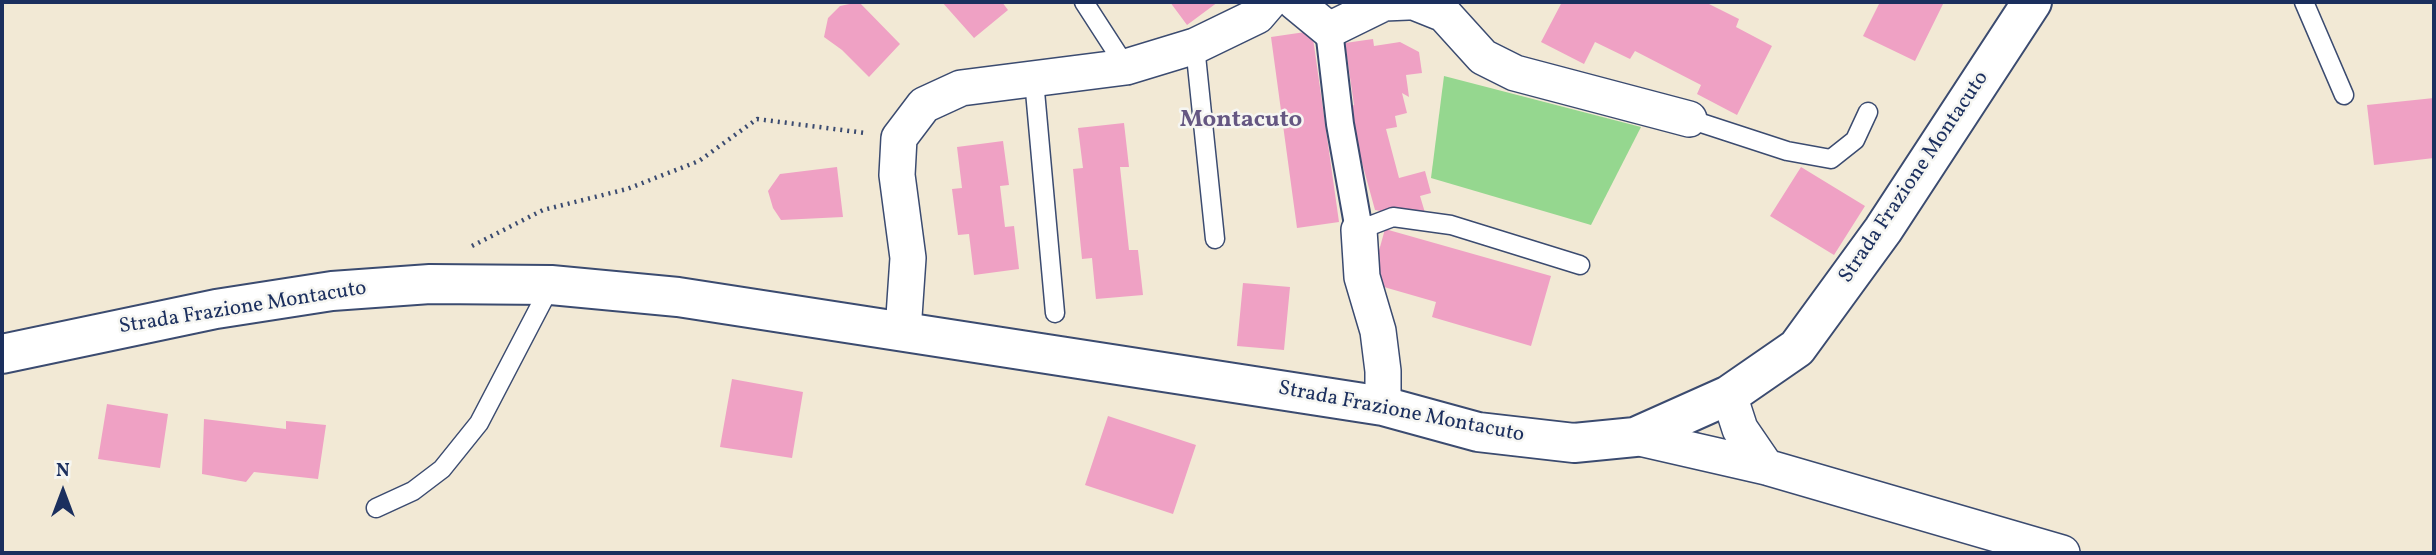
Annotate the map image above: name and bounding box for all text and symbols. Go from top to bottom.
street label: Strada Frazione Montacuto [1835,67,1995,289]
district label: Montacuto [1180,108,1302,136]
street label: Strada Frazione Montacuto [118,277,368,341]
street label: Strada Frazione Montacuto [1276,377,1526,449]
north arrow [28,457,98,527]
text: N [56,458,70,484]

